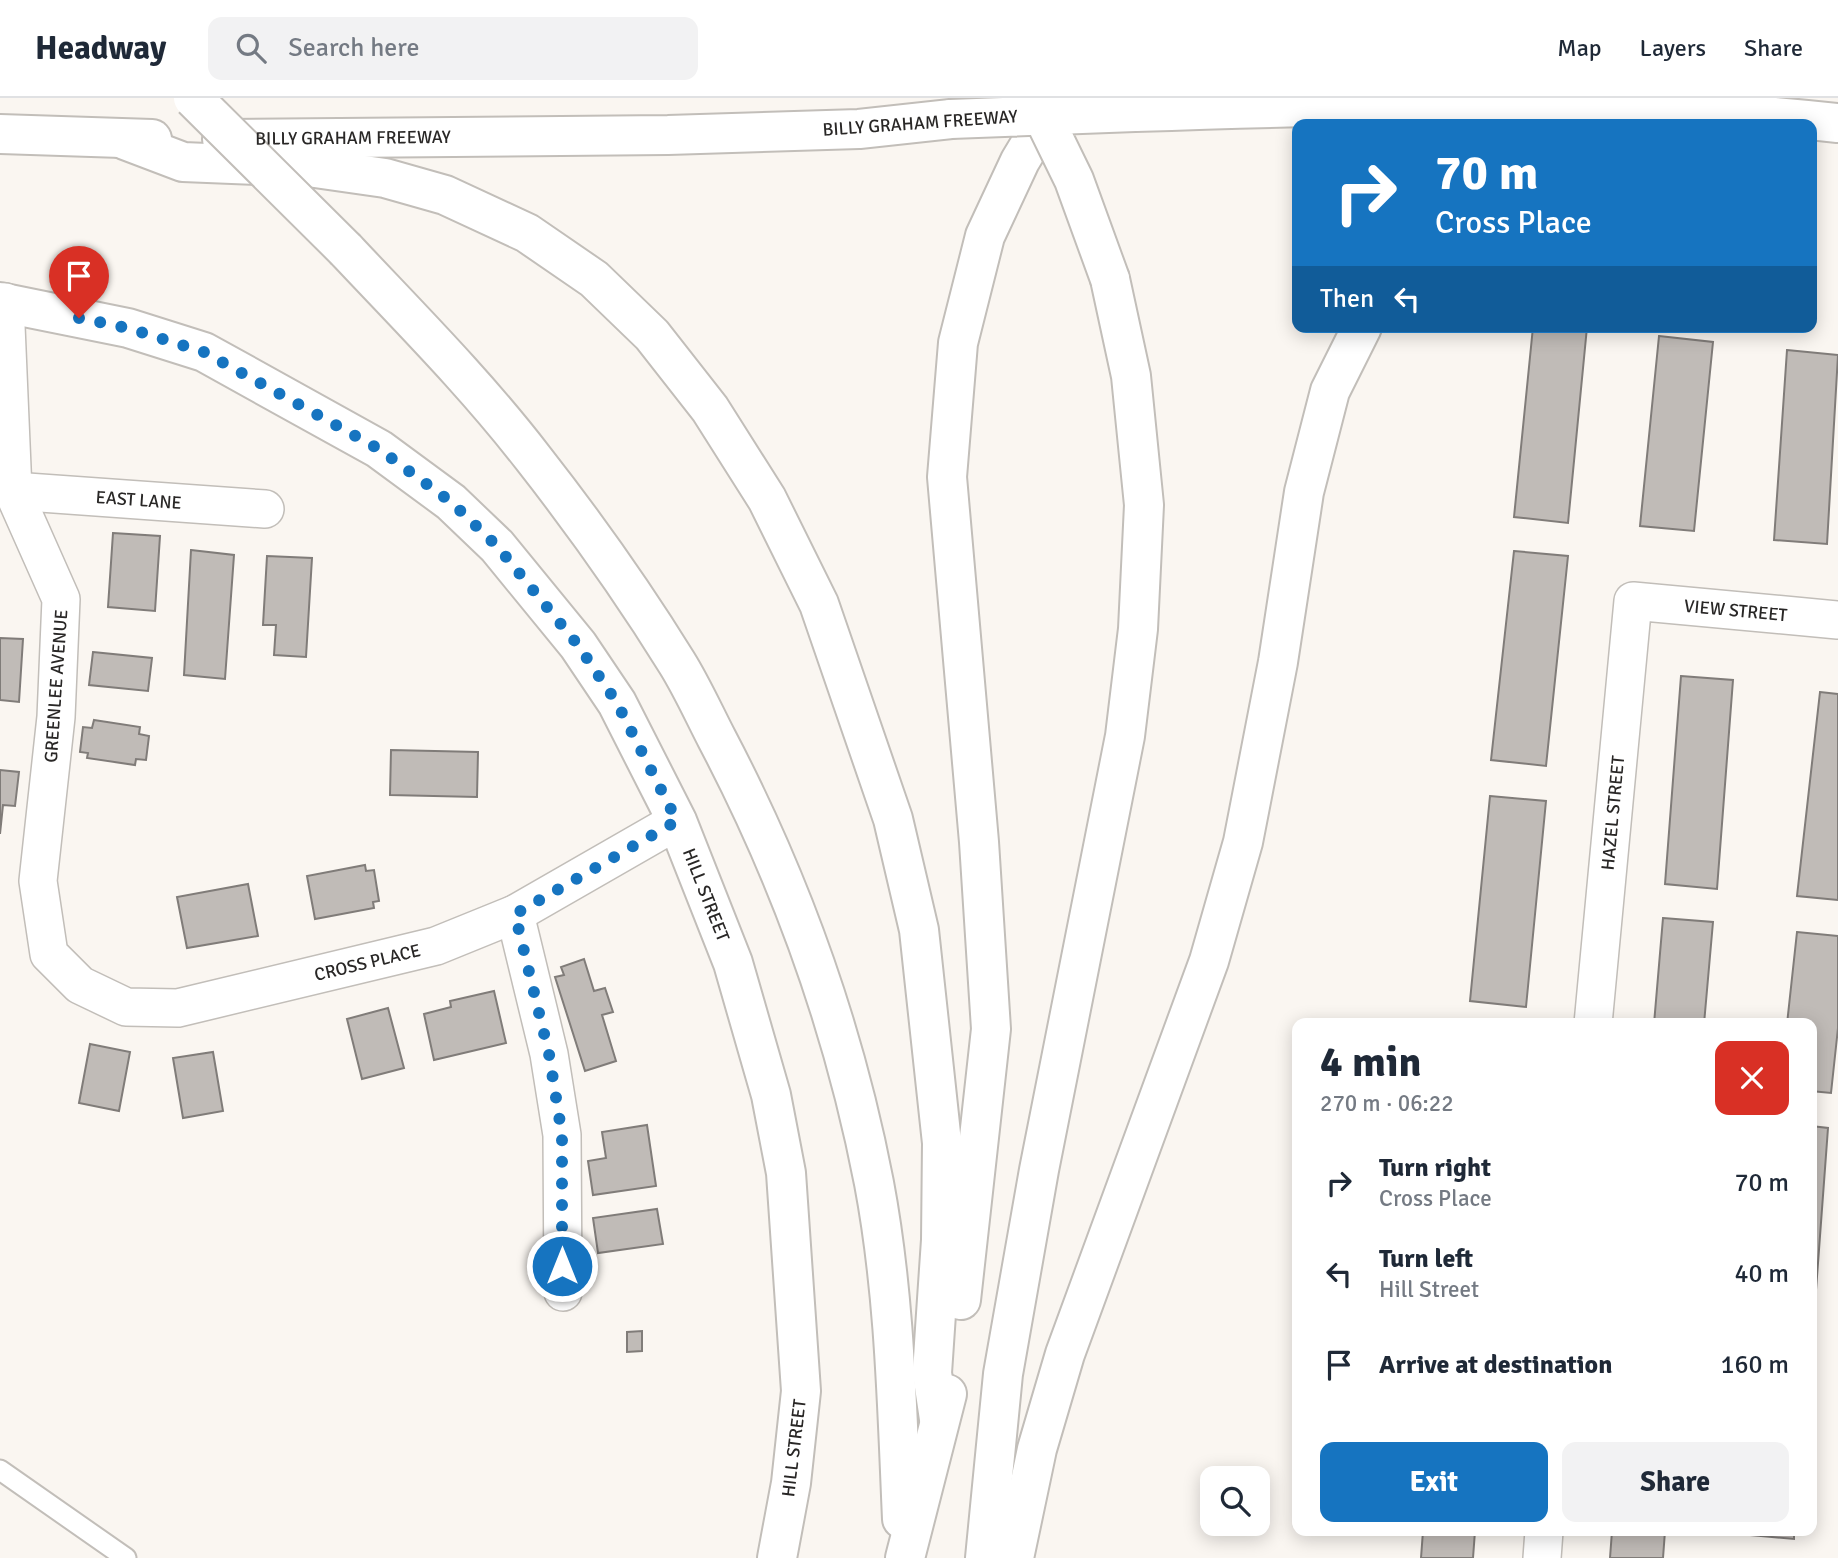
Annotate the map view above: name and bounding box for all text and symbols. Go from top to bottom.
search box [208,17,698,80]
text: Headway [35,28,166,69]
icon: search [232,29,270,67]
text: Search here [288,32,419,64]
text: Map [1557,33,1602,63]
text: Layers [1640,33,1706,63]
text: Share [1744,33,1803,63]
street label: BILLY GRAHAM FREEWAY [822,105,1018,141]
street label: BILLY GRAHAM FREEWAY [255,126,451,150]
text: 70 m [1435,143,1538,203]
icon: right [1320,147,1411,238]
text: Cross Place [1435,203,1592,242]
pin [49,246,109,318]
icon: arrive [60,257,98,295]
icon: left [1388,280,1426,318]
text: Then [1320,283,1374,315]
street label: EAST LANE [95,486,182,514]
street label: VIEW STREET [1683,595,1788,626]
street label: GREENLEE AVENUE [40,609,72,763]
street label: HAZEL STREET [1597,754,1629,871]
street label: HILL STREET [678,845,734,945]
street label: CROSS PLACE [312,939,423,986]
text: 4 min [1320,1037,1421,1088]
button: close [1715,1041,1789,1115]
text: 270 m · 06:22 [1320,1089,1454,1118]
text: Turn right [1379,1152,1491,1184]
icon: right [1320,1164,1358,1202]
text: 70 m [1734,1167,1789,1199]
text: Cross Place [1379,1184,1492,1213]
position arrow [525,1229,599,1303]
text: Turn left [1379,1243,1473,1275]
icon: left [1320,1255,1358,1293]
text: 40 m [1734,1258,1789,1290]
text: Hill Street [1379,1275,1479,1304]
icon: arrive [1320,1346,1358,1384]
text: Arrive at destination [1379,1349,1612,1381]
text: 160 m [1720,1349,1789,1381]
street label: HILL STREET [777,1398,811,1498]
button: Exit [1320,1442,1548,1522]
button: Share [1562,1442,1789,1522]
map controls [1200,1466,1270,1536]
button: search [1200,1466,1270,1536]

